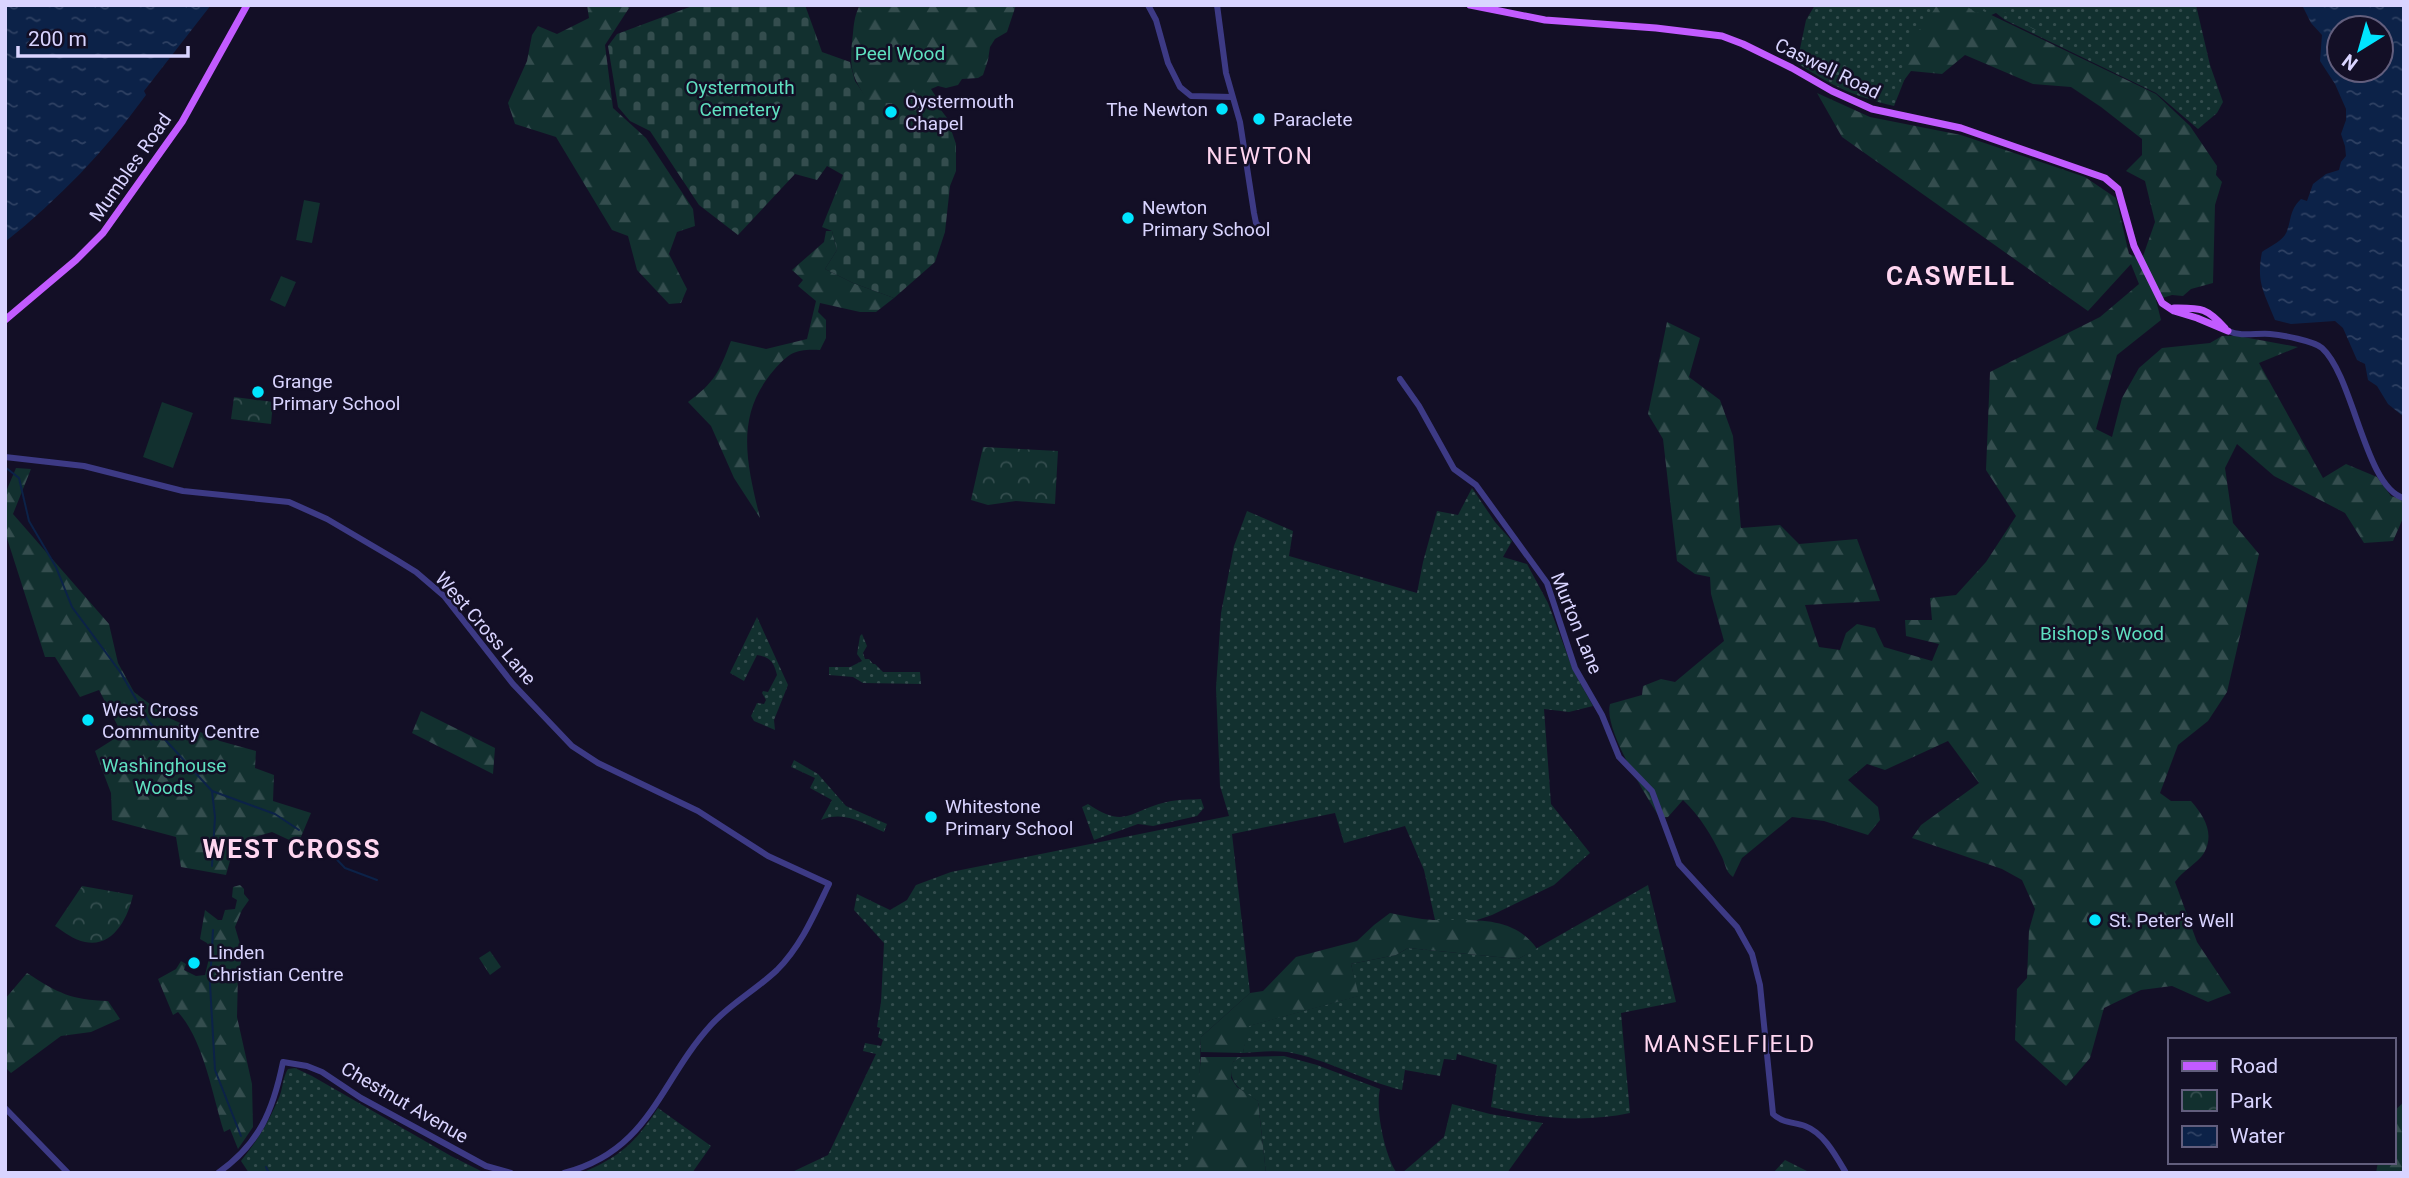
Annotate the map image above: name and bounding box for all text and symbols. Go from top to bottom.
scale bar [18,14,187,58]
north arrow [2325,14,2395,84]
text: 200 m [28,27,87,51]
street label: Caswell Road [1771,33,1884,104]
park label: Peel Wood [855,42,945,65]
text: N [2338,49,2362,75]
park label: Oystermouth Cemetery [685,76,795,121]
place label: Oystermouth Chapel [905,90,1014,135]
place label: The Newton [1106,98,1208,121]
marker: The Newton [1214,101,1230,117]
marker: Oystermouth Chapel [883,104,899,120]
place label: Paraclete [1273,108,1353,131]
street label: Mumbles Road [85,109,176,226]
marker: Paraclete [1251,111,1267,127]
district label: NEWTON [1206,143,1314,170]
place label: Newton Primary School [1142,196,1270,241]
marker: Newton Primary School [1120,210,1136,226]
district label: CASWELL [1886,261,2016,291]
place label: Grange Primary School [272,370,400,415]
marker: Grange Primary School [250,384,266,400]
street label: West Cross Lane [430,567,541,690]
street label: Murton Lane [1546,569,1607,677]
park label: Bishop's Wood [2040,622,2164,645]
place label: West Cross Community Centre [102,698,260,743]
marker: West Cross Community Centre [80,712,96,728]
park label: Washinghouse Woods [102,754,226,799]
place label: Whitestone Primary School [945,795,1073,840]
marker: Whitestone Primary School [923,809,939,825]
district label: WEST CROSS [203,834,381,864]
place label: St. Peter's Well [2109,909,2234,932]
marker: St. Peter's Well [2087,912,2103,928]
place label: Linden Christian Centre [208,941,344,986]
marker: Linden Christian Centre [186,955,202,971]
district label: MANSELFIELD [1644,1031,1816,1058]
legend [2168,1038,2395,1164]
text: Road [2230,1054,2278,1078]
street label: Chestnut Avenue [337,1057,472,1148]
text: Park [2230,1089,2273,1113]
text: Water [2230,1124,2285,1148]

